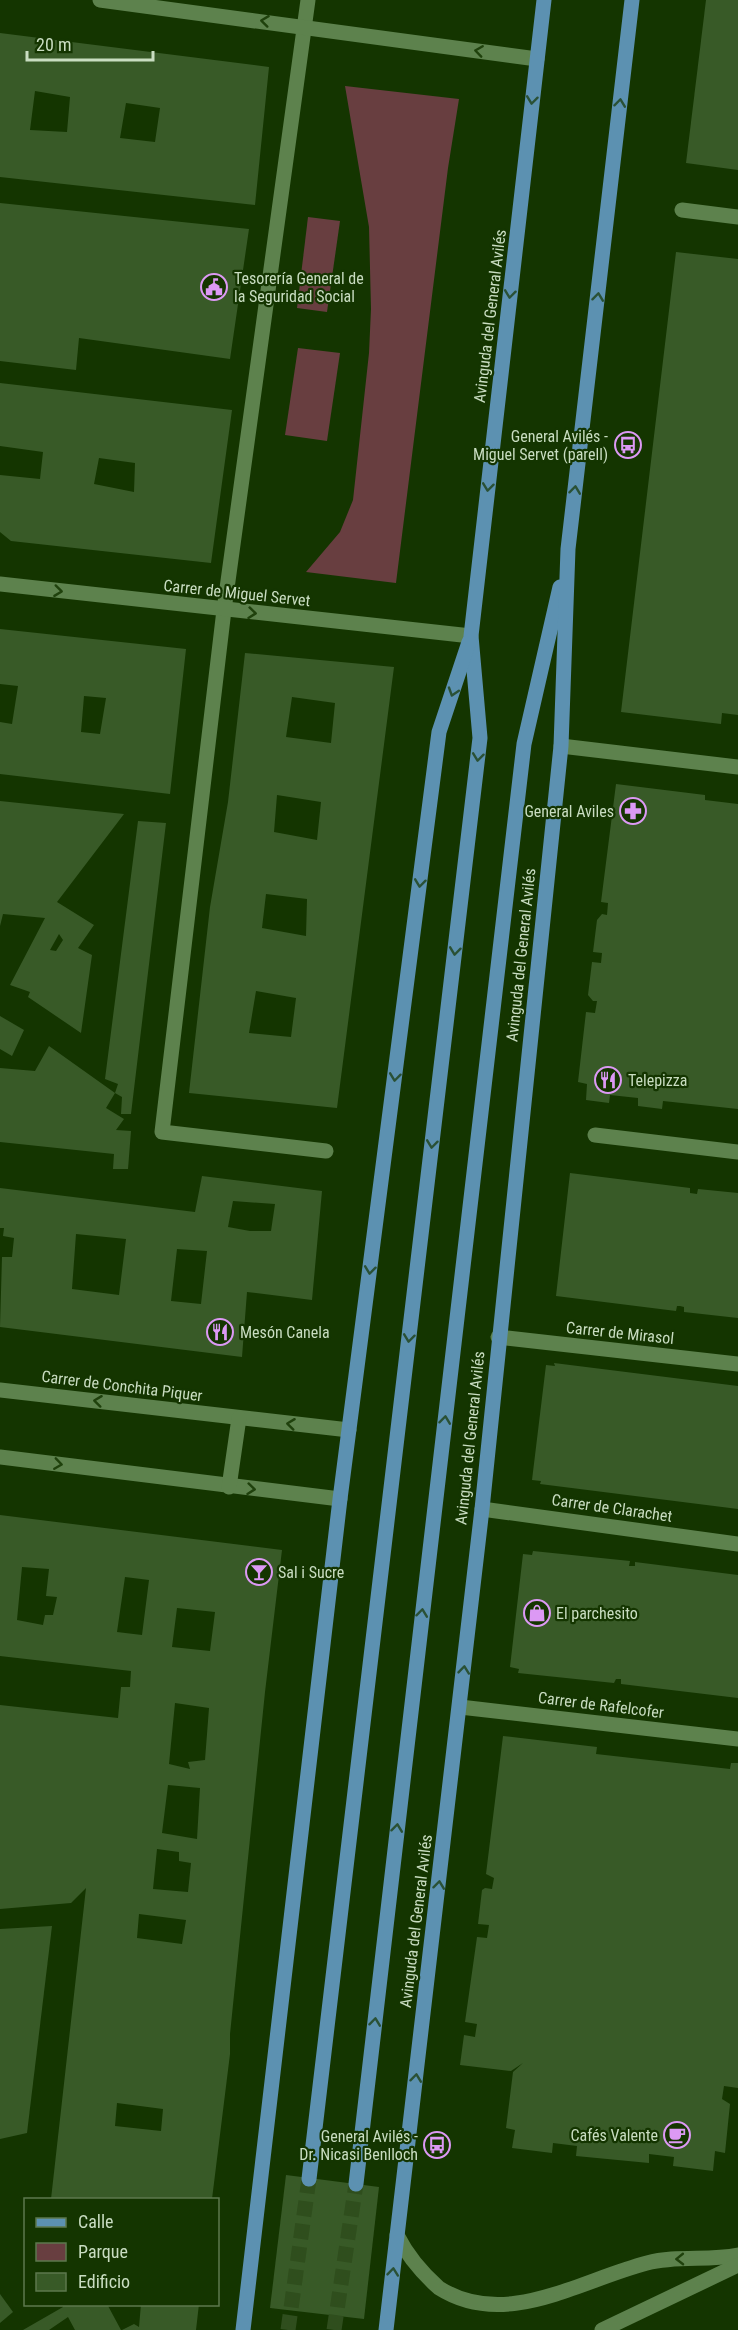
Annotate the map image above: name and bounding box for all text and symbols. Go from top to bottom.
one-way arrow [261,16,270,28]
scale bar [27,24,153,62]
text: 20 m [36,34,71,55]
one-way arrow [474,46,484,58]
one-way arrow [527,95,539,104]
one-way arrow [614,98,626,108]
street label: Avinguda del General Avilés [470,228,510,404]
place label: Tesorería General de la Seguridad Social [234,269,364,306]
public building icon: Tesorería General de la Seguridad Social [199,272,229,302]
one-way arrow [504,289,517,298]
one-way arrow [591,292,604,301]
place label: General Avilés - Miguel Servet (parell) [473,427,608,464]
bus stop icon: General Avilés - Miguel Servet (parell) [613,430,643,460]
one-way arrow [482,483,495,492]
one-way arrow [568,486,581,495]
street label: Carrer de Miguel Servet [163,576,312,610]
one-way arrow [54,584,63,597]
one-way arrow [247,606,256,619]
one-way arrow [447,686,460,697]
one-way arrow [472,752,485,762]
pharmacy icon: General Aviles [618,796,648,826]
place label: General Aviles [524,802,614,821]
street label: Avinguda del General Avilés [502,867,540,1043]
one-way arrow [414,879,427,888]
one-way arrow [449,946,462,955]
restaurant icon: Telepizza [593,1065,623,1095]
place label: Telepizza [628,1071,688,1090]
one-way arrow [389,1072,402,1081]
one-way arrow [426,1140,439,1149]
one-way arrow [364,1265,377,1275]
restaurant icon: Mesón Canela [205,1317,235,1347]
street label: Carrer de Mirasol [565,1318,675,1348]
place label: Mesón Canela [240,1323,330,1342]
one-way arrow [403,1333,416,1343]
street label: Avinguda del General Avilés [451,1350,489,1526]
street label: Carrer de Conchita Piquer [41,1367,204,1405]
one-way arrow [93,1395,102,1408]
one-way arrow [438,1415,451,1424]
one-way arrow [287,1419,296,1431]
one-way arrow [53,1458,63,1470]
one-way arrow [247,1482,256,1495]
street label: Carrer de Clarachet [551,1490,674,1526]
bar icon: Sal i Sucre [244,1557,274,1587]
place label: Sal i Sucre [278,1563,344,1582]
shop icon: El parchesito [522,1598,552,1628]
place label: El parchesito [556,1604,638,1623]
one-way arrow [416,1609,428,1618]
one-way arrow [457,1665,470,1675]
street label: Carrer de Rafelcofer [537,1688,665,1722]
one-way arrow [391,1823,403,1832]
street label: Avinguda del General Avilés [396,1833,436,2009]
one-way arrow [432,1880,445,1889]
one-way arrow [368,2017,381,2026]
one-way arrow [409,2074,422,2083]
cafe icon: Cafés Valente [662,2120,692,2150]
place label: Cafés Valente [570,2126,658,2145]
place label: General Avilés - Dr. Nicasi Benlloch [299,2127,418,2164]
bus stop icon: General Avilés - Dr. Nicasi Benlloch [422,2130,452,2160]
legend [24,2198,219,2306]
text: Calle [78,2211,114,2232]
text: Parque [78,2241,128,2262]
one-way arrow [675,2253,684,2265]
one-way arrow [386,2267,399,2276]
text: Edificio [78,2271,130,2292]

